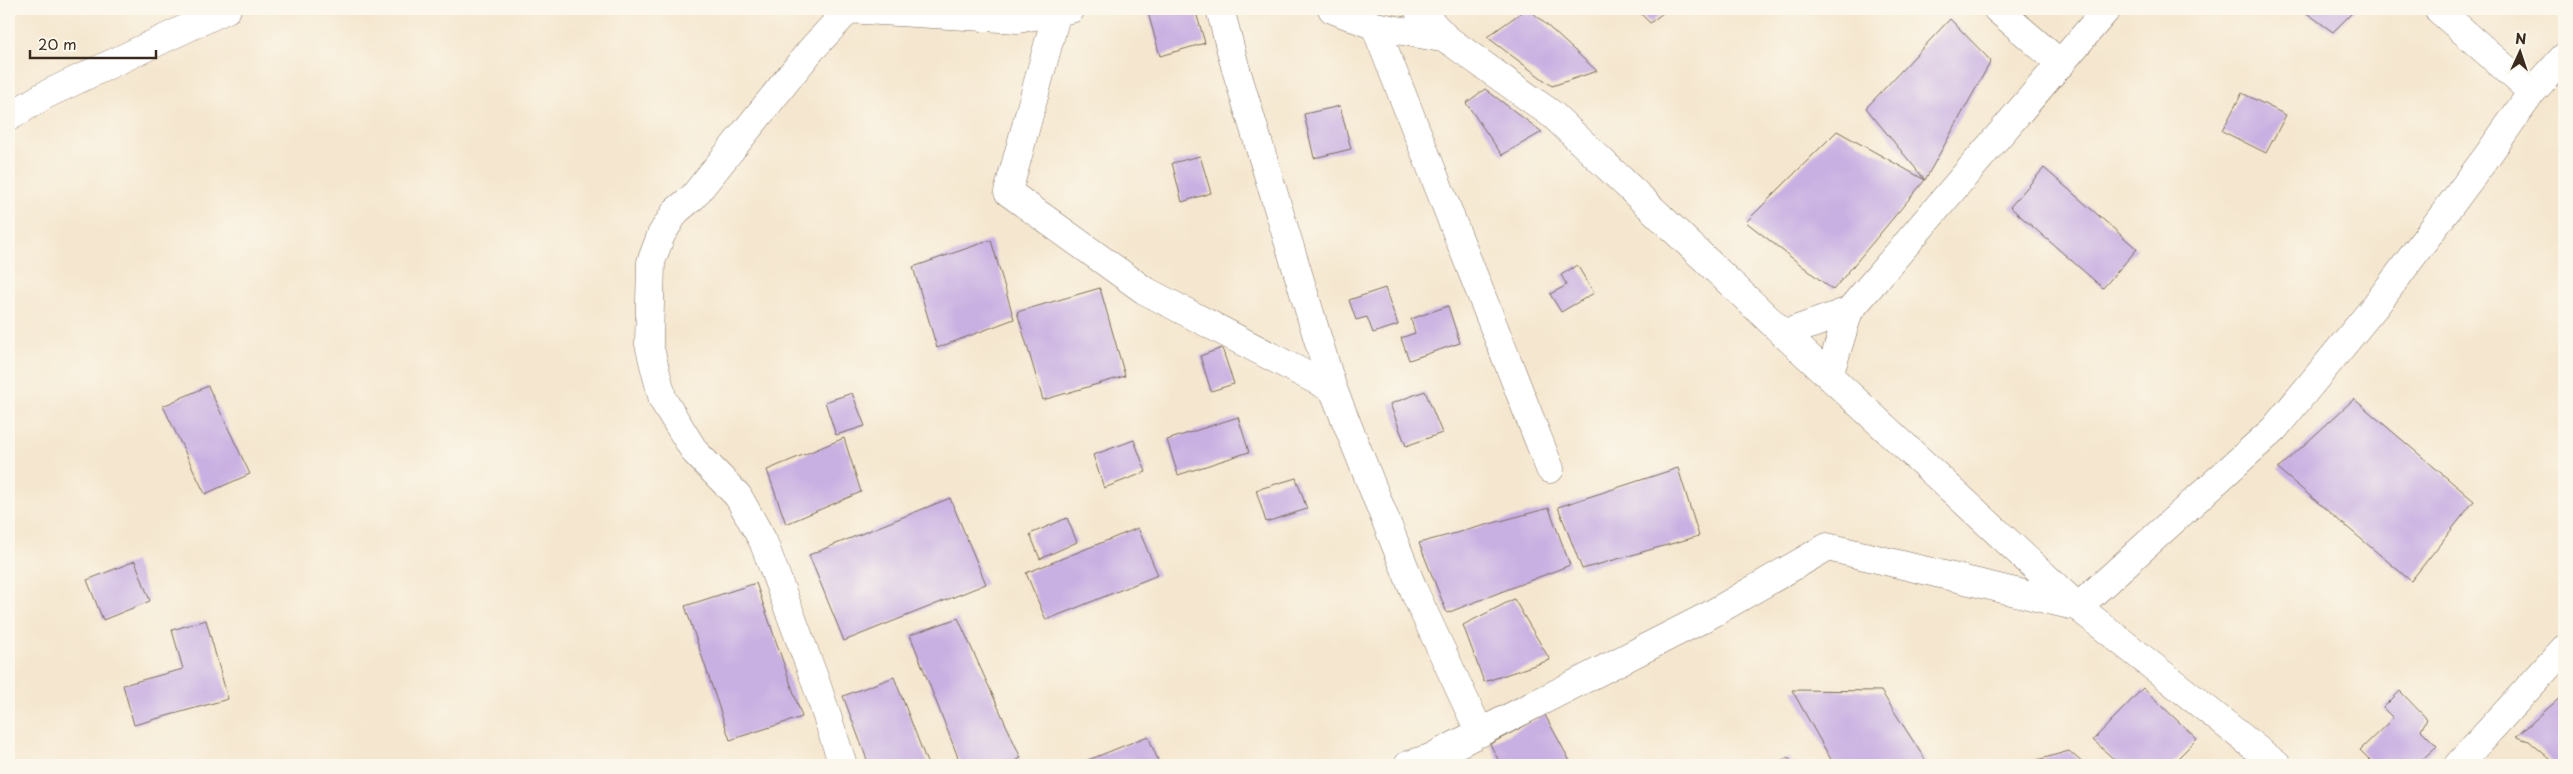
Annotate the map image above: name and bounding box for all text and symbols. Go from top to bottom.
scale bar [30,28,156,60]
north arrow [2496,28,2546,78]
text: N [2515,28,2527,49]
text: 20 m [38,32,77,55]

